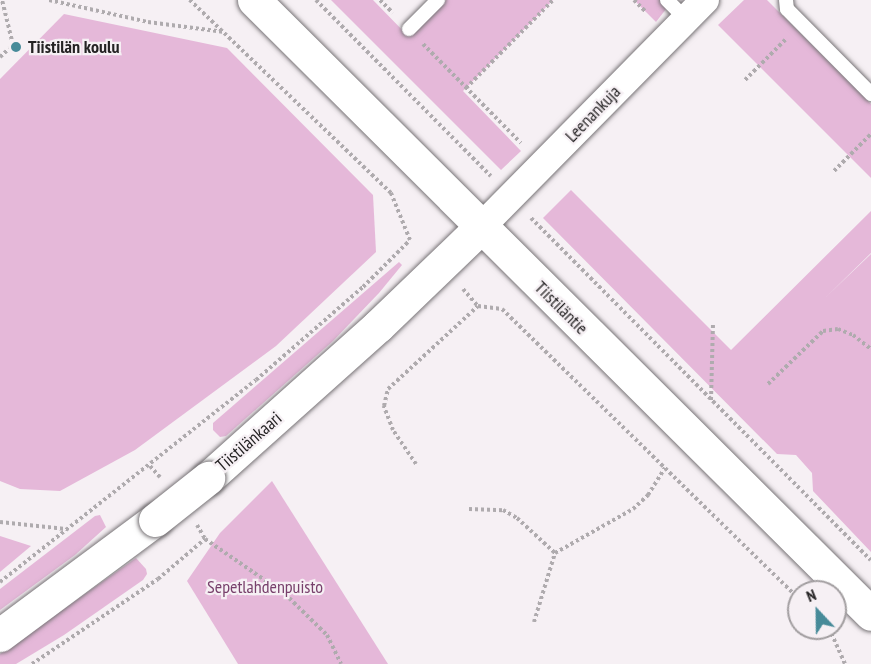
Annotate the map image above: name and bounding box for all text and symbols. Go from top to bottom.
place label: Tiistilän koulu [28,36,119,58]
marker: Tiistilän koulu [9,40,23,54]
street label: Leenankuja [561,81,625,147]
street label: Tiistiläntie [530,277,592,339]
street label: Tiistilänkaari [212,408,286,476]
park label: Sepetlahdenpuisto [207,576,323,598]
north arrow [787,580,847,640]
text: N [803,584,819,606]

